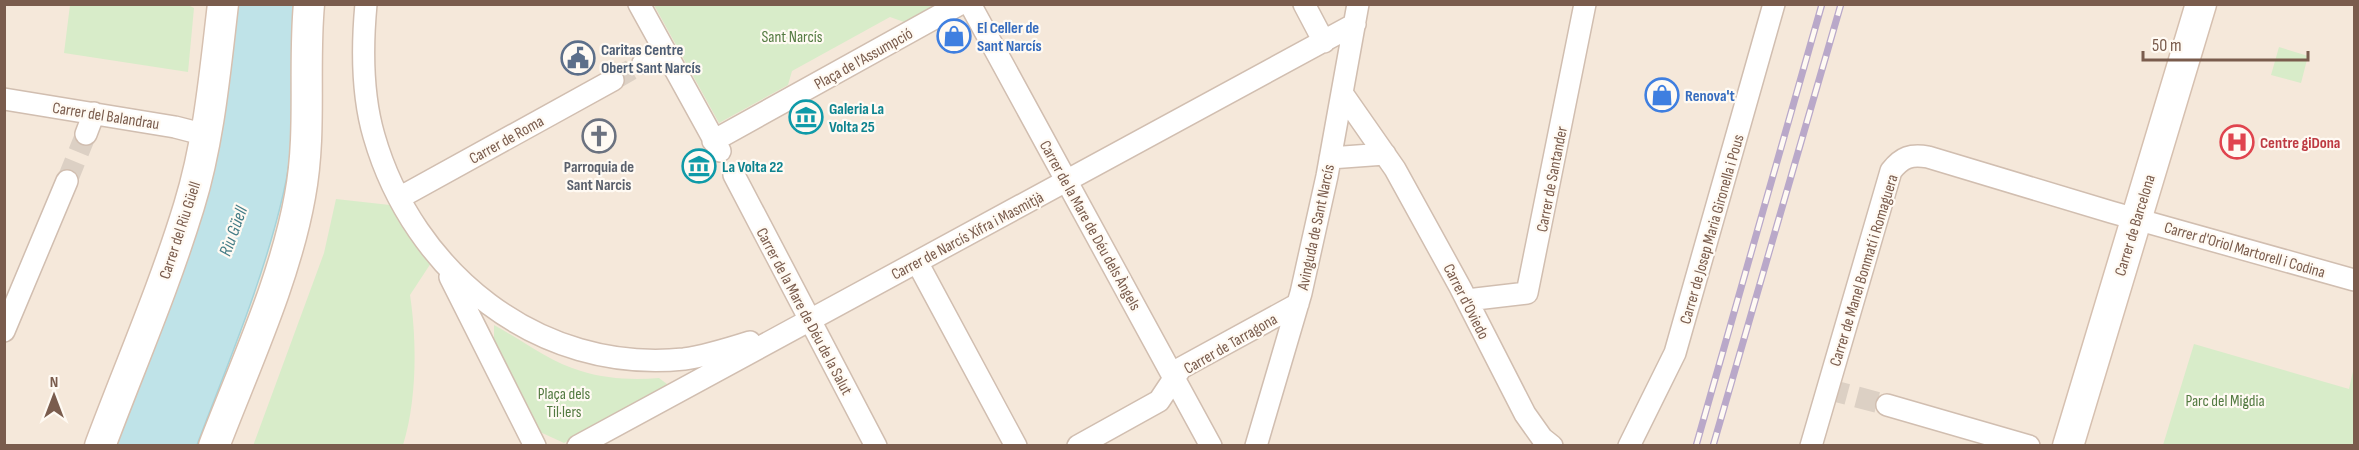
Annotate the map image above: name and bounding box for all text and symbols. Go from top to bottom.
shop icon: El Celler de Sant Narcís [936,18,972,54]
place label: El Celler de Sant Narcís [977,19,1042,56]
street label: Plaça de l'Assumpció [811,24,916,94]
scale bar [2143,24,2308,62]
park label: Sant Narcís [761,28,823,47]
text: 50 m [2152,35,2182,56]
public building icon: Caritas Centre Obert Sant Narcís [560,40,596,76]
place label: Caritas Centre Obert Sant Narcís [601,41,701,78]
shop icon: Renova't [1644,77,1680,113]
place label: Renova't [1685,87,1735,106]
street label: Carrer del Balandrau [51,99,161,134]
museum icon: Galeria La Volta 25 [788,99,824,135]
place label: Galeria La Volta 25 [829,100,884,137]
street label: Carrer de Roma [466,112,547,169]
church icon: Parroquia de Sant Narcis [581,118,617,154]
street label: Carrer de Santander [1533,124,1572,234]
hospital icon: Centre giDona [2219,124,2255,160]
street label: Carrer de Josep Maria Gironella i Pous [1676,132,1749,326]
place label: Centre giDona [2260,134,2340,153]
street label: Carrer de la Mare de Déu dels Àngels [1035,137,1145,314]
museum icon: La Volta 22 [681,148,717,184]
place label: Parroquia de Sant Narcis [564,158,634,195]
place label: La Volta 22 [722,158,783,177]
street label: Avinguda de Sant Narcís [1294,163,1339,293]
street label: Carrer de Manel Bonmatí i Romaguera [1826,172,1903,369]
street label: Carrer de Barcelona [2111,173,2160,278]
street label: Carrer del Riu Güell [156,179,205,282]
street label: Carrer de Narcís Xifra i Masmitjà [888,188,1047,285]
water label: Riu Güell [215,203,252,259]
street label: Carrer d'Oriol Martorell i Codina [2162,218,2327,283]
street label: Carrer de la Mare de Déu de la Salut [752,225,856,399]
street label: Carrer d'Oviedo [1439,261,1493,343]
street label: Carrer de Tarragona [1181,310,1281,379]
north arrow [24,366,84,426]
text: N [50,373,58,392]
park label: Plaça dels Til·lers [538,385,591,422]
park label: Parc del Migdia [2185,392,2265,411]

